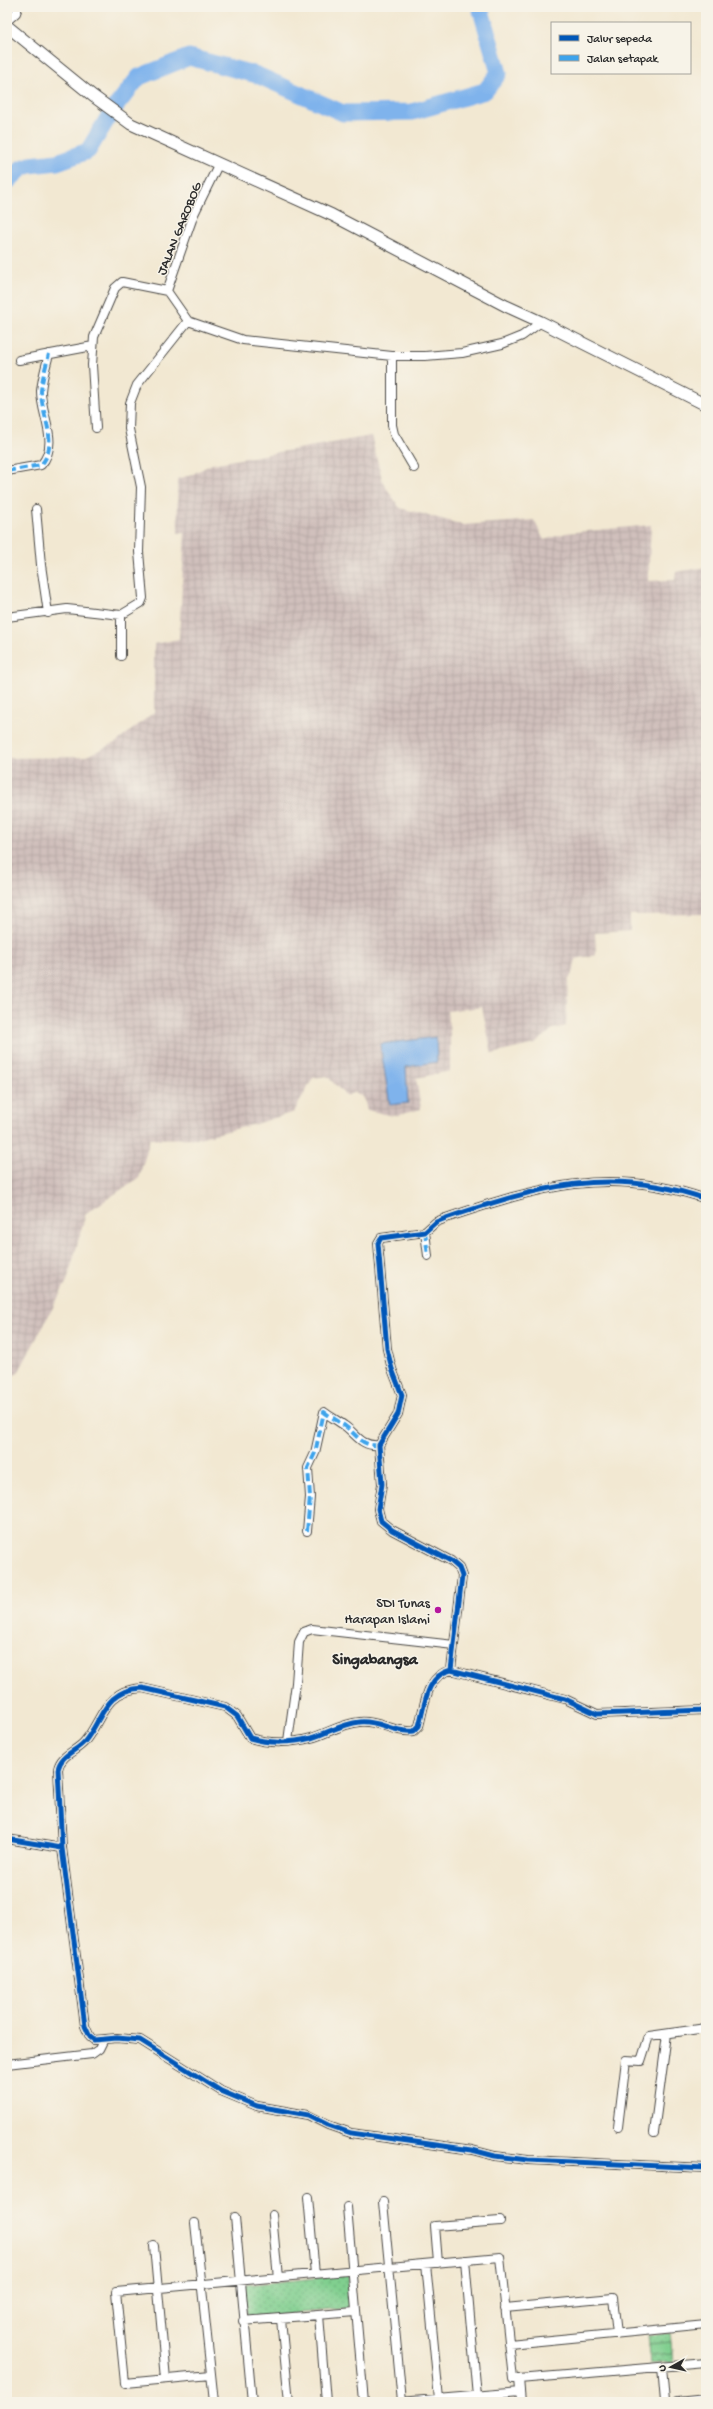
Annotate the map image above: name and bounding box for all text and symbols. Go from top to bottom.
legend [551,22,691,74]
text: Jalur sepeda [587,33,652,47]
text: Jalan setapak [587,53,660,67]
street label: JALAN GAROBOG [154,179,207,278]
place label: SDI Tunas Harapan Islami [345,1596,431,1629]
marker: SDI Tunas Harapan Islami [433,1605,443,1615]
district label: Singabangsa [332,1652,419,1671]
north arrow [651,2347,691,2387]
text: U [657,2363,669,2372]

